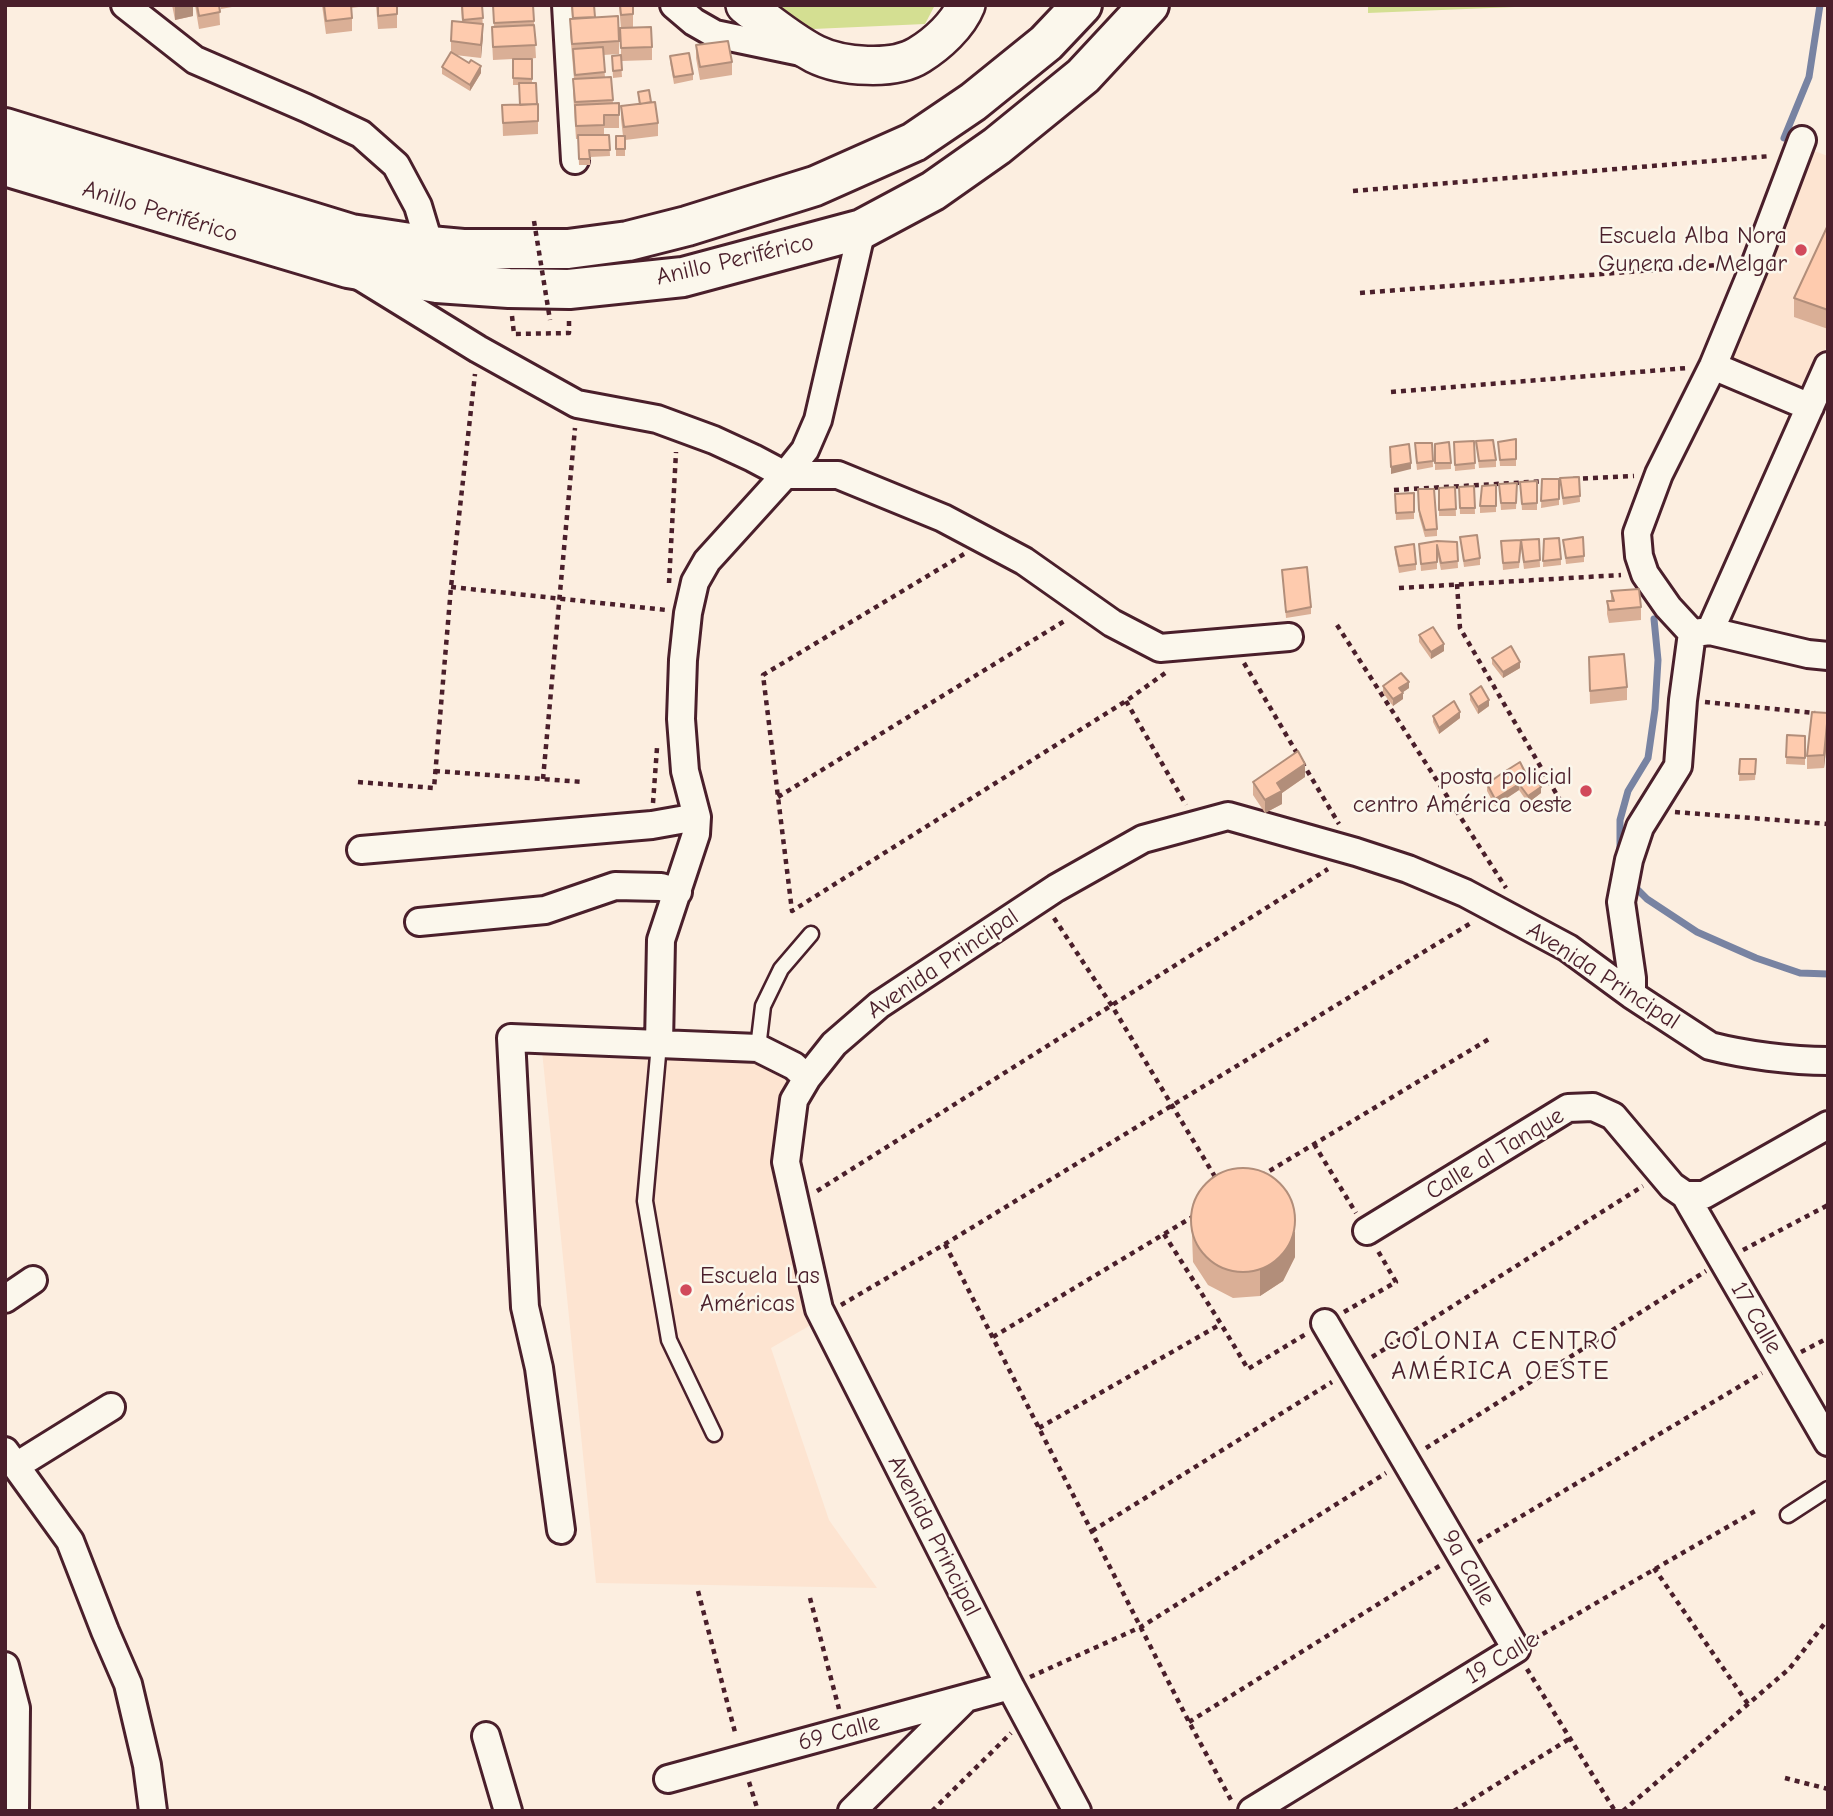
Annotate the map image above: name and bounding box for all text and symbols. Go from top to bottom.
street label: Anillo Periférico [79,175,241,249]
place label: Escuela Alba Nora Gunera de Melgar [1598,222,1787,278]
street label: Anillo Periférico [654,228,816,292]
marker: Escuela Alba Nora Gunera de Melgar [1793,242,1809,258]
place label: posta policial centro América oeste [1353,763,1572,819]
marker: posta policial centro América oeste [1578,783,1594,799]
street label: Avenida Principal [862,903,1024,1025]
street label: Avenida Principal [1521,916,1685,1036]
street label: Calle al Tanque [1421,1101,1569,1207]
place label: Escuela Las Américas [700,1262,820,1318]
street label: 17 Calle [1724,1277,1788,1359]
marker: Escuela Las Américas [678,1282,694,1298]
district label: COLONIA CENTRO AMÉRICA OESTE [1385,1326,1617,1388]
street label: Avenida Principal [881,1451,987,1621]
street label: 9a Calle [1435,1525,1501,1611]
street label: 19 Calle [1460,1625,1544,1691]
street label: 69 Calle [795,1708,883,1758]

